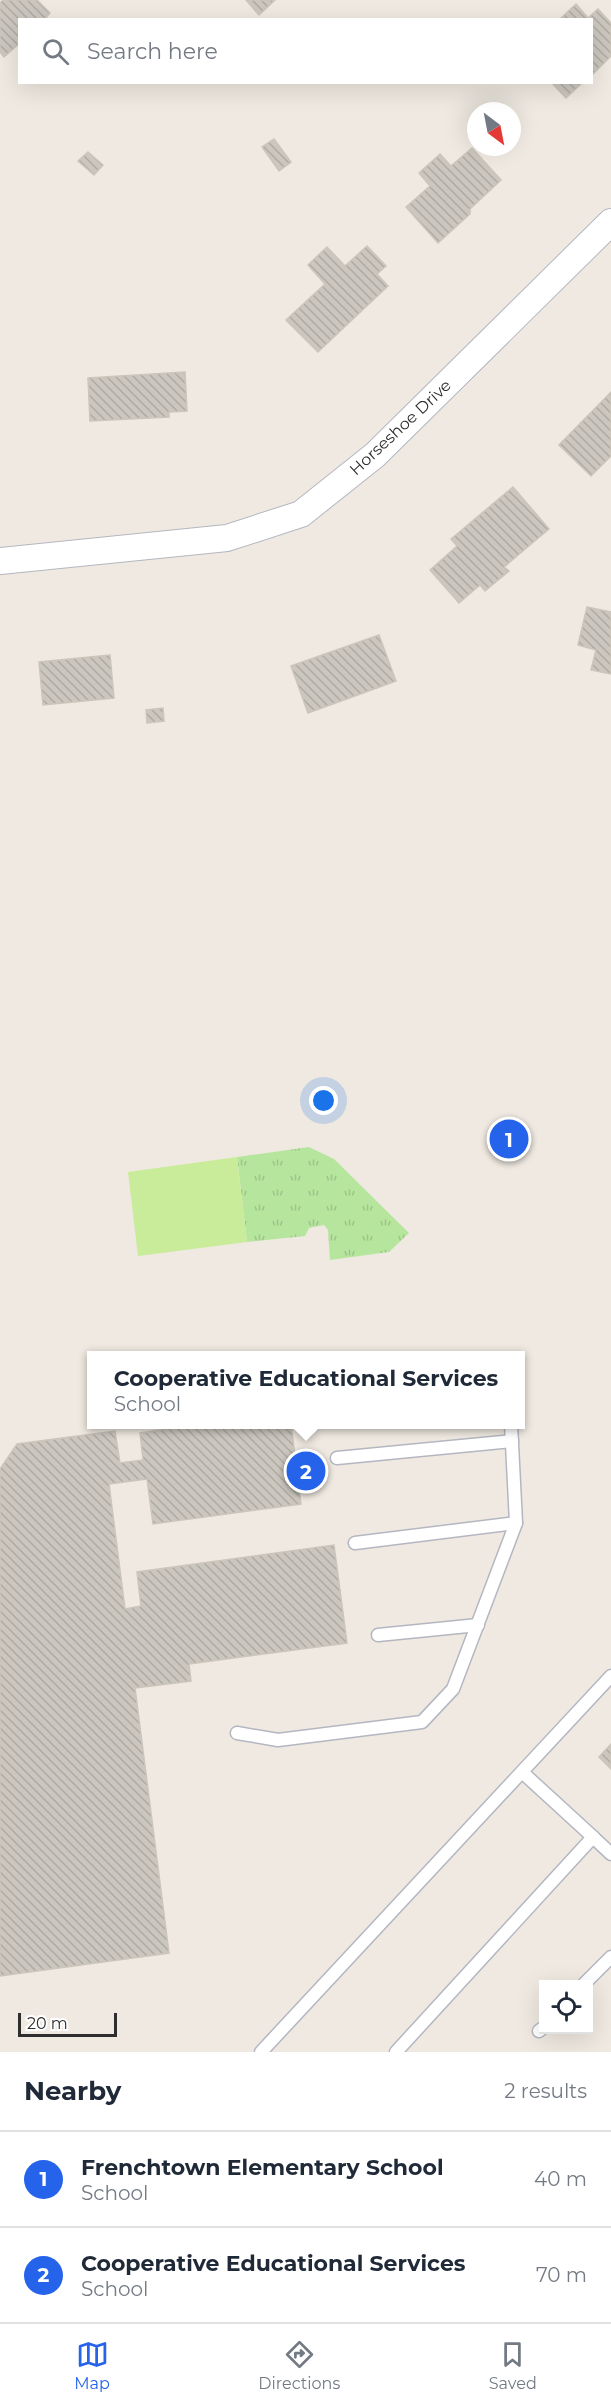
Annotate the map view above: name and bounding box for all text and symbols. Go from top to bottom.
search box [18,18,593,84]
icon: search [39,35,72,68]
text: Search here [87,38,218,65]
north arrow [467,102,521,156]
street label: Horseshoe Drive [346,376,455,479]
your location [309,1086,338,1115]
pin: 1 [490,1116,528,1162]
popup [87,1351,525,1429]
text: Cooperative Educational Services [114,1365,498,1392]
text: School [114,1392,181,1416]
pin: 2 [286,1448,326,1494]
map controls [539,1980,593,2034]
button: locate [539,1980,593,2034]
scale bar [18,2010,117,2038]
text: 20 m [27,2014,68,2033]
text: Nearby [24,2075,121,2107]
text: 2 results [504,2079,587,2103]
text: Frenchtown Elementary School [81,2154,444,2181]
text: 1 [40,2167,47,2191]
text: 40 m [534,2167,587,2191]
text: School [81,2181,148,2205]
text: Cooperative Educational Services [81,2250,465,2277]
text: 2 [38,2263,49,2287]
text: 70 m [536,2263,587,2287]
text: School [81,2277,148,2301]
tab: Map [74,2338,110,2393]
tab: Directions [258,2338,340,2393]
tab: Saved [489,2338,537,2393]

